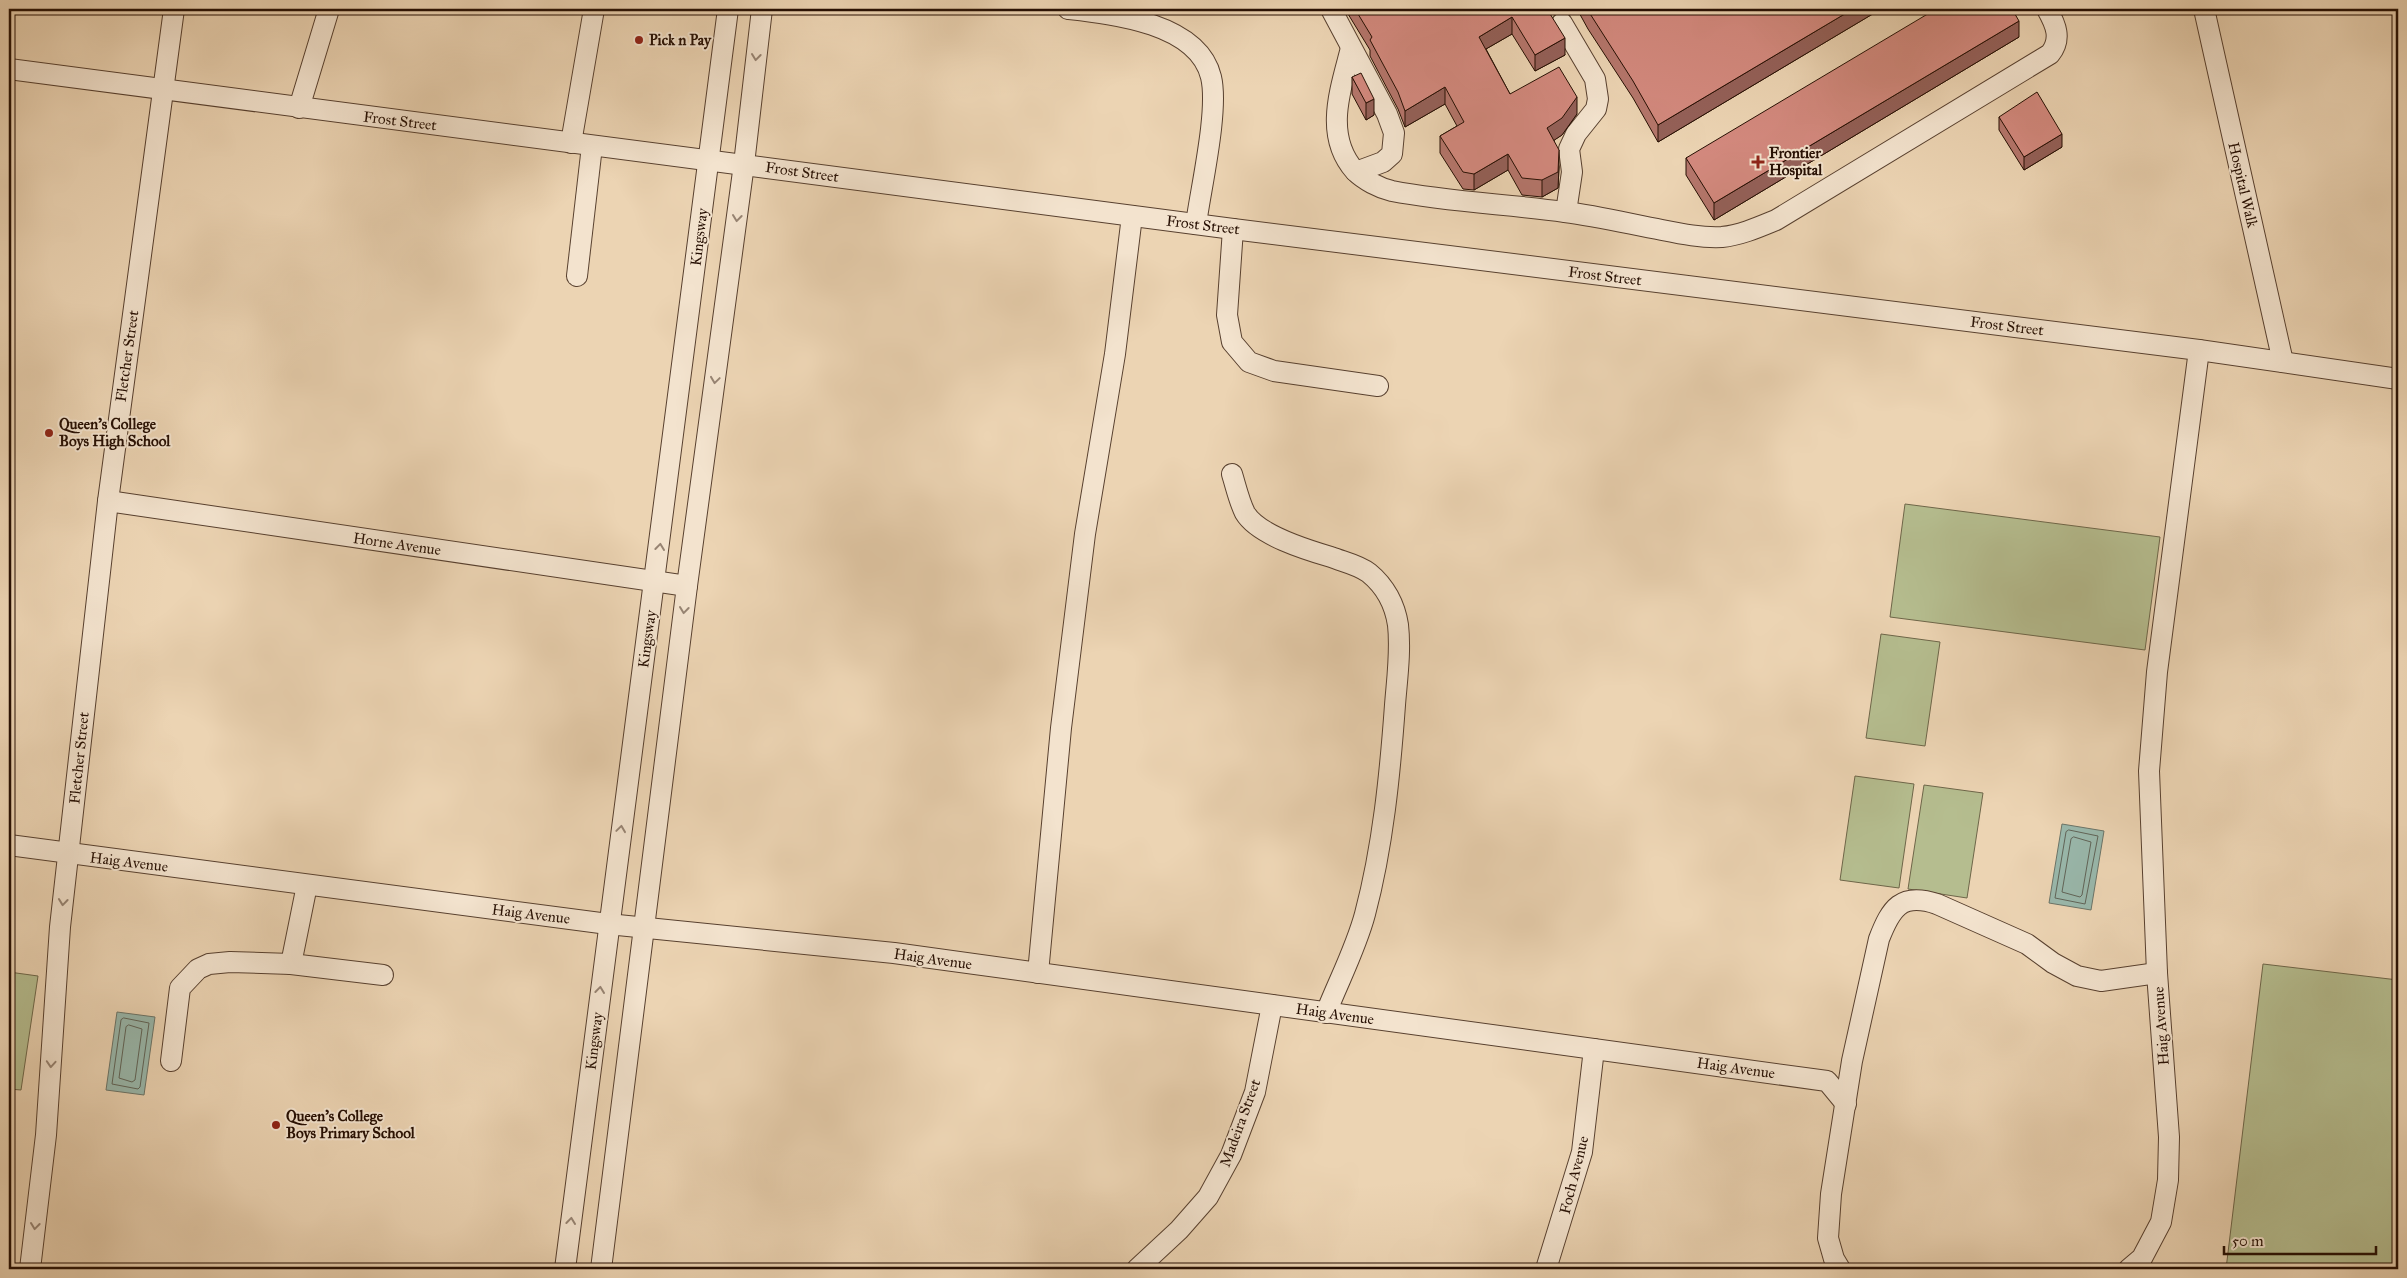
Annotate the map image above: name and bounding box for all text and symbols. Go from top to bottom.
place label: Pick n Pay [649,31,712,50]
marker: Pick n Pay [633,34,645,46]
one-way arrow [751,53,762,61]
street label: Frost Street [362,108,438,135]
street label: Hospital Walk [2224,140,2262,230]
place label: Frontier Hospital [1769,144,1823,180]
marker: Frontier Hospital [1751,155,1765,169]
street label: Frost Street [764,158,841,186]
street label: Kingsway [687,206,712,267]
street label: Frost Street [1165,212,1241,239]
one-way arrow [732,214,742,223]
street label: Frost Street [1567,263,1643,290]
street label: Fletcher Street [112,308,142,403]
street label: Frost Street [1969,313,2045,340]
one-way arrow [710,376,721,384]
place label: Queen's College Boys High School [59,415,171,451]
marker: Queen's College Boys High School [43,427,55,439]
street label: Horne Avenue [352,529,442,559]
one-way arrow [654,542,665,550]
one-way arrow [679,606,689,614]
street label: Kingsway [634,608,660,669]
street label: Fletcher Street [65,710,93,805]
one-way arrow [616,825,626,833]
street label: Haig Avenue [89,848,169,876]
one-way arrow [58,898,69,906]
street label: Haig Avenue [491,900,571,928]
street label: Haig Avenue [893,945,973,973]
one-way arrow [594,986,605,994]
street label: Haig Avenue [2149,986,2173,1066]
street label: Haig Avenue [1295,1000,1375,1028]
street label: Kingsway [582,1010,607,1071]
street label: Haig Avenue [1696,1054,1776,1082]
one-way arrow [45,1060,56,1068]
street label: Madeira Street [1216,1076,1264,1169]
place label: Queen's College Boys Primary School [286,1107,416,1143]
marker: Queen's College Boys Primary School [270,1119,282,1131]
street label: Foch Avenue [1556,1134,1592,1216]
one-way arrow [565,1217,576,1225]
one-way arrow [30,1222,41,1230]
scale bar [2224,1223,2377,1255]
text: 50 m [2232,1232,2264,1250]

